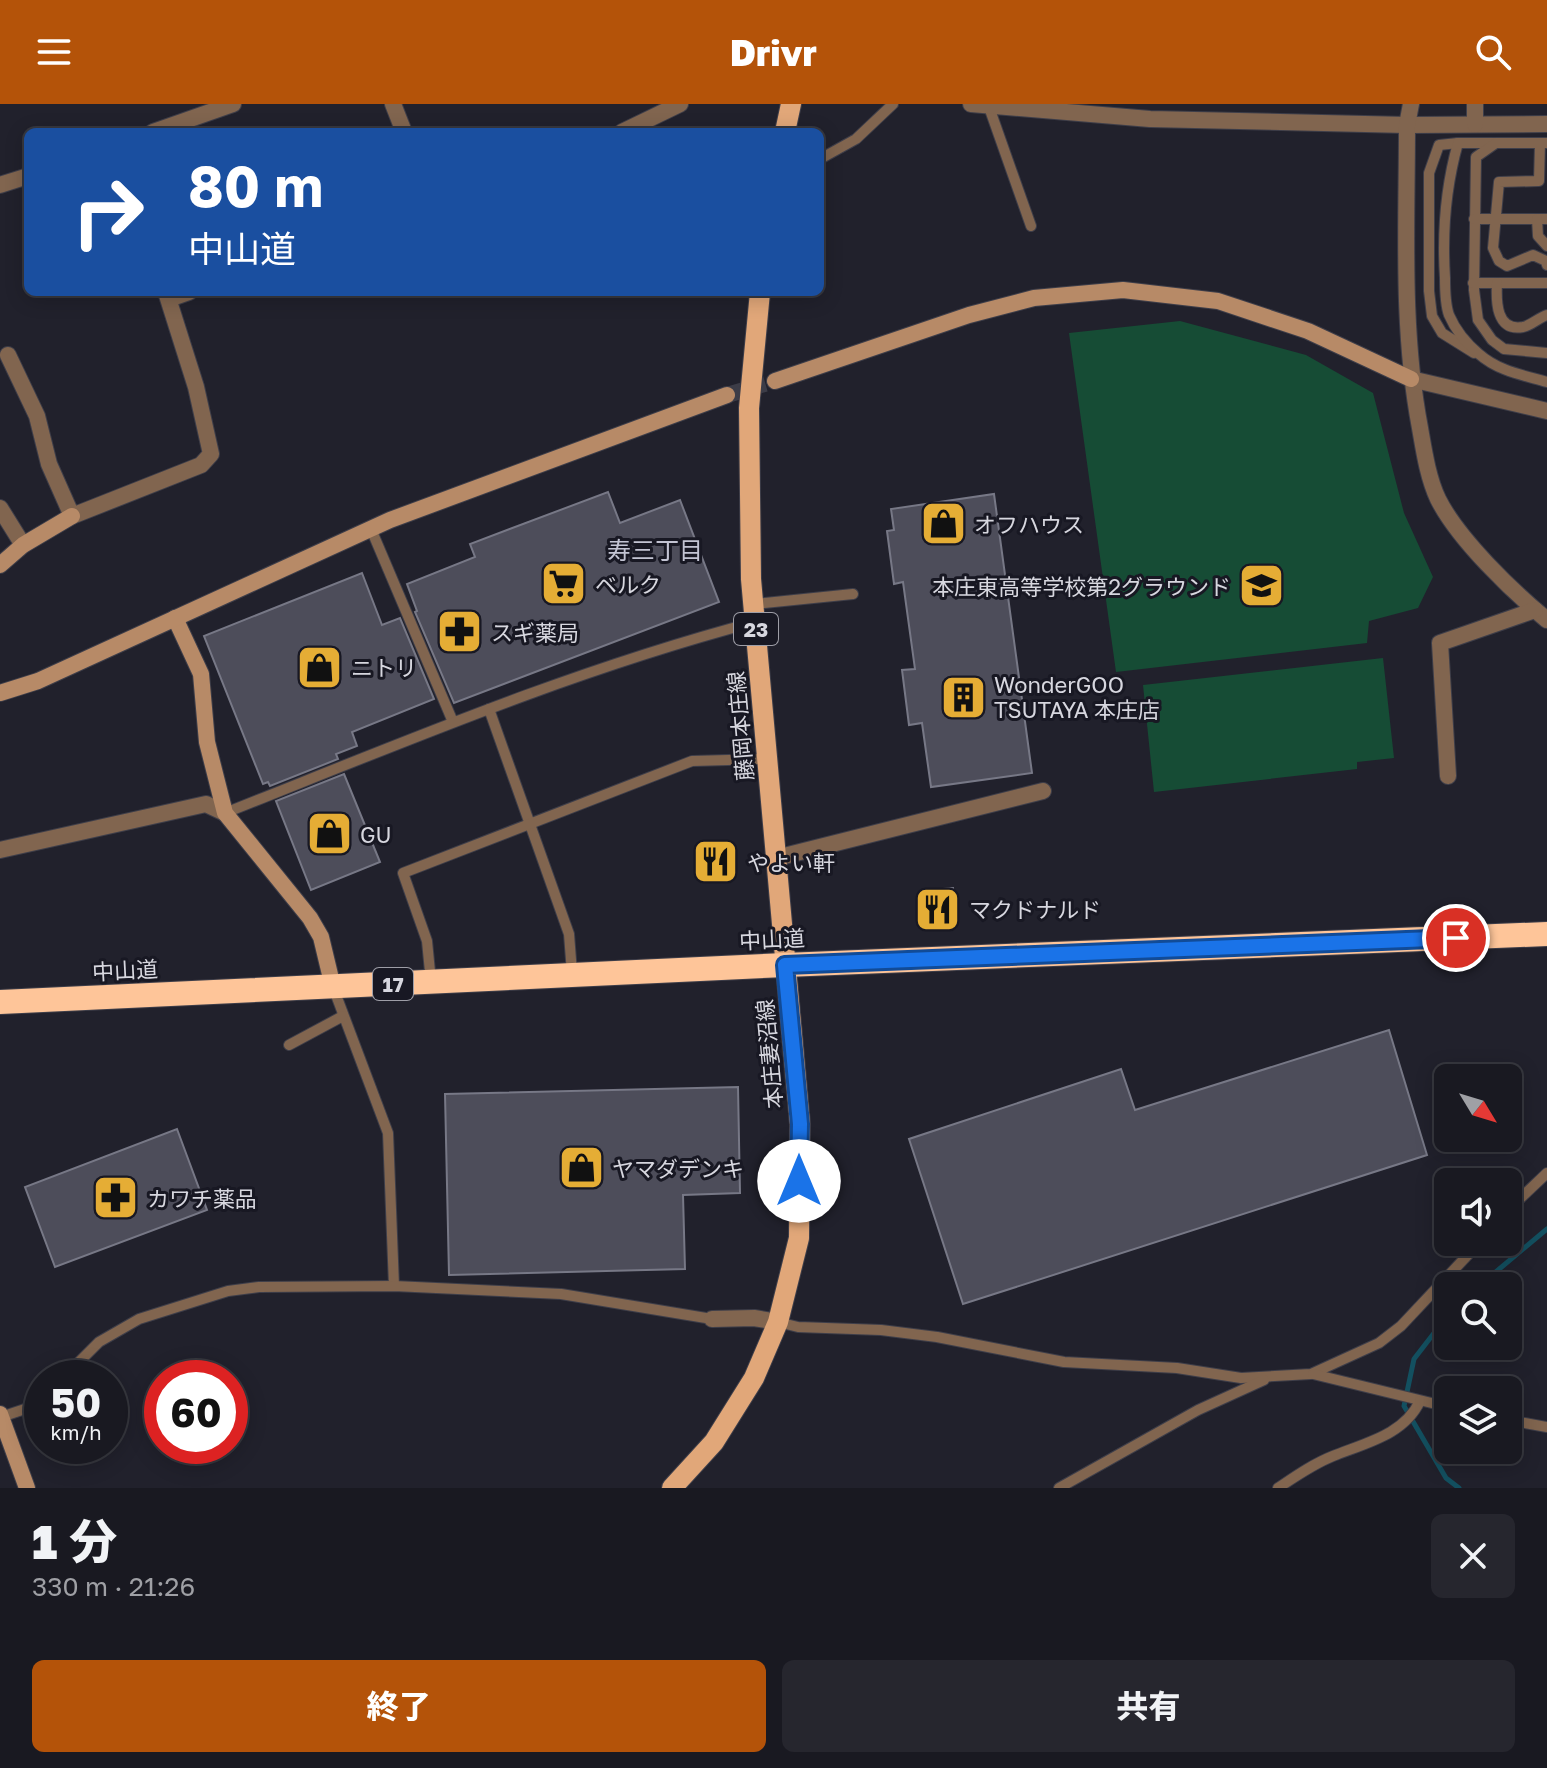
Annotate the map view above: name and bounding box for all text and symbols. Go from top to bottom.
icon: menu [32,30,76,74]
icon: search [1471,30,1515,74]
text: Drivr [730,31,817,74]
text: 80 m [188,152,323,219]
icon: right [56,160,160,264]
text: 中山道 [188,227,296,270]
shop icon: オフハウス [919,500,967,548]
place label: オフハウス [974,511,1084,538]
district label: 寿三丁目 [607,535,703,564]
supermarket icon: ベルク [540,560,588,608]
school or university icon: 本庄東高等学校第2グラウンド [1238,562,1286,610]
place label: ベルク [595,571,661,598]
place label: 本庄東高等学校第2グラウンド [932,573,1231,600]
pharmacy icon: スギ薬局 [436,608,484,656]
road number: 23 [734,613,778,645]
place label: スギ薬局 [491,619,579,646]
shop icon: ニトリ [296,643,344,691]
place label: ニトリ [351,654,417,681]
street label: 藤岡本庄線 [722,670,758,782]
place label: WonderGOO TSUTAYA 本庄店 [994,671,1160,723]
building icon: WonderGOO TSUTAYA 本庄店 [939,673,987,721]
shop icon: GU [305,810,353,858]
place label: GU [360,821,392,848]
restaurant icon: やよい軒 [692,838,740,886]
place label: やよい軒 [747,849,835,876]
restaurant icon: マクドナルド [914,885,962,933]
place label: マクドナルド [969,896,1101,923]
pin [1422,904,1490,972]
icon: arrive [1434,916,1478,960]
street label: 中山道 [738,924,806,954]
street label: 中山道 [91,955,159,985]
road number: 17 [373,968,413,1000]
street label: 本庄妻沼線 [751,998,787,1110]
north arrow [1434,1064,1522,1152]
map controls [1434,1064,1522,1464]
position arrow [757,1139,841,1223]
shop icon: ヤマダデンキ [557,1144,605,1192]
place label: ヤマダデンキ [612,1155,744,1182]
button: sound [1434,1168,1522,1256]
pharmacy icon: カワチ薬品 [92,1174,140,1222]
place label: カワチ薬品 [147,1185,257,1212]
button: search [1434,1272,1522,1360]
speed limit sign: 60 [144,1360,248,1464]
button: layers [1434,1376,1522,1464]
text: 50 [51,1378,101,1426]
text: km/h [51,1420,101,1444]
text: 1 分 [32,1512,117,1570]
button: close [1431,1514,1515,1598]
text: 330 m · 21:26 [32,1571,195,1602]
button: 終了 [32,1660,766,1752]
button: 共有 [782,1660,1515,1752]

